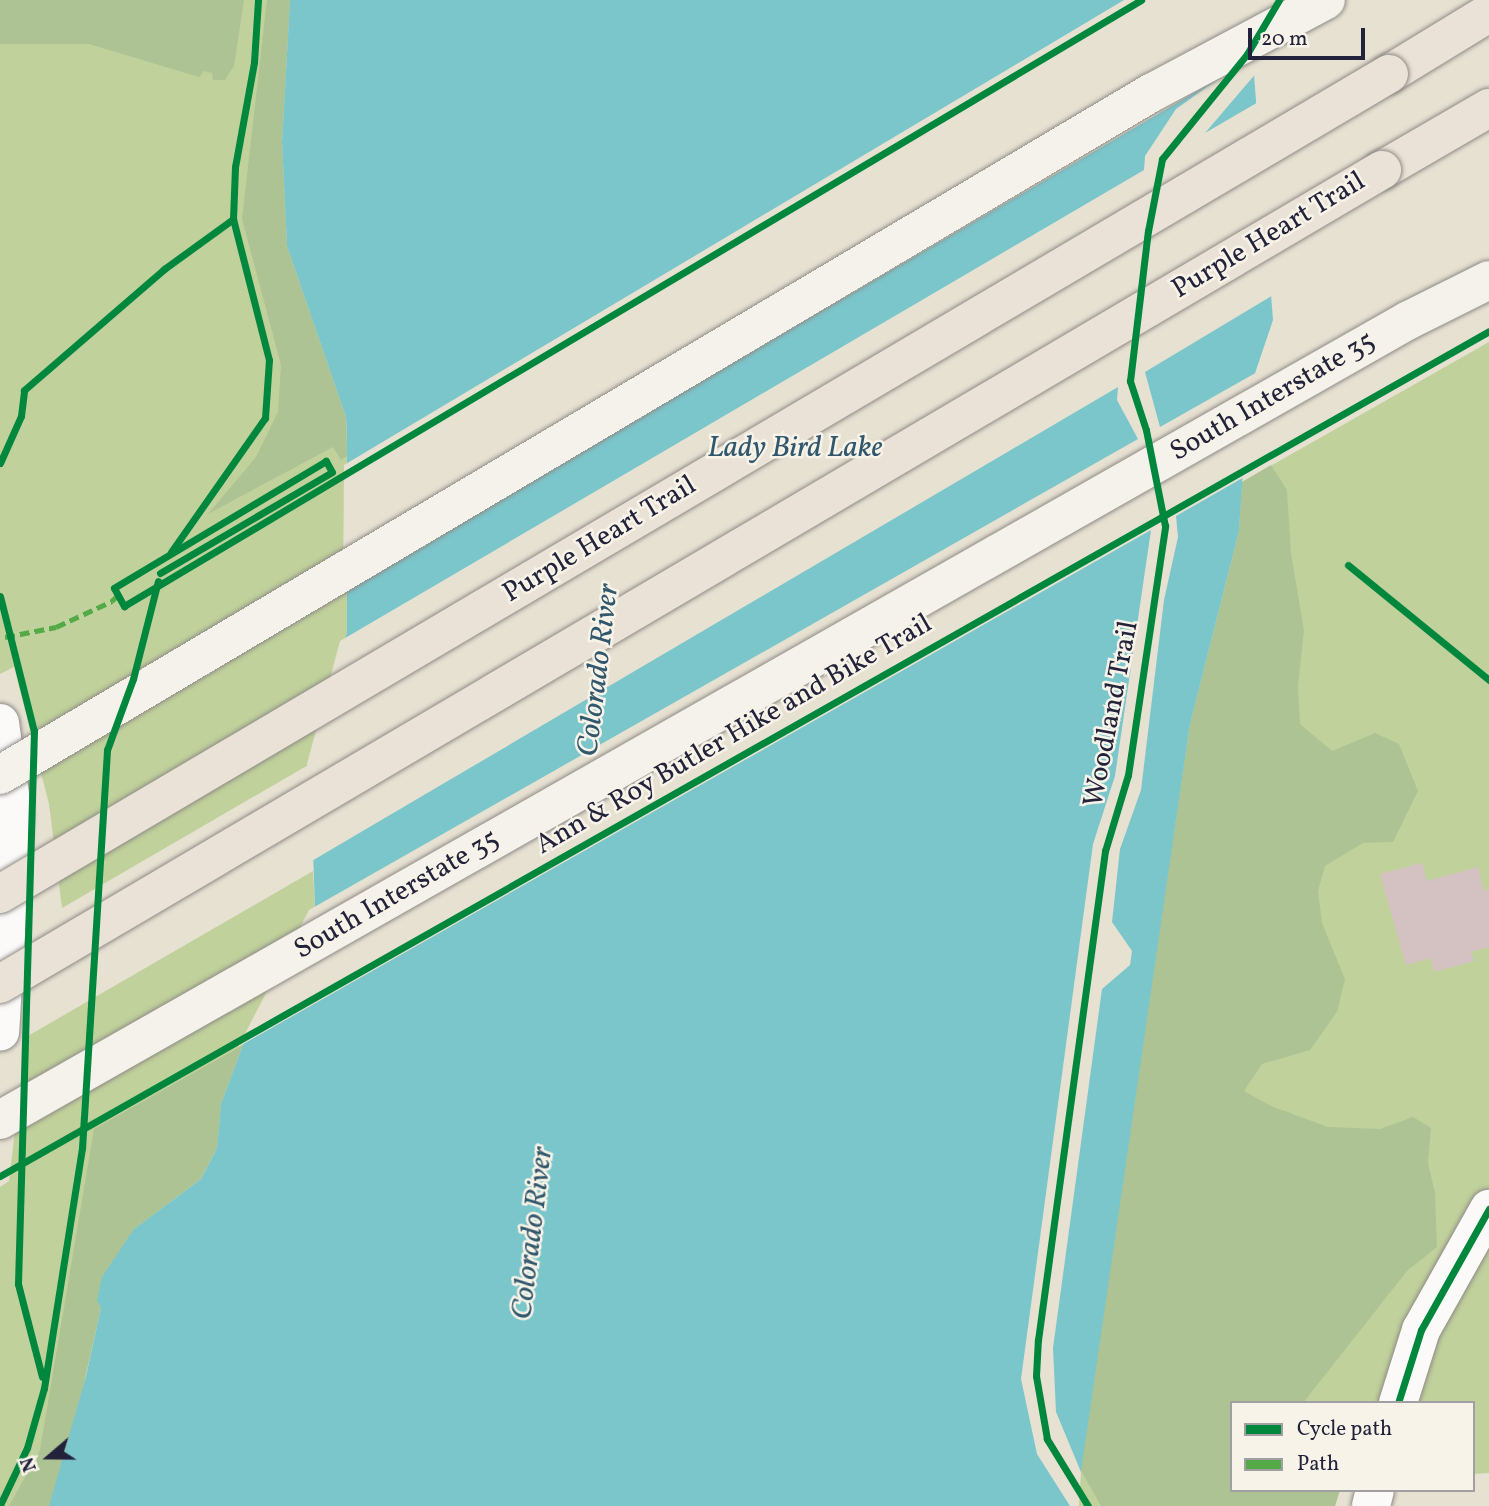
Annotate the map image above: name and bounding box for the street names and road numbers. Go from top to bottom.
street label: Purple Heart Trail [1166,165,1372,307]
street label: South Interstate 35 [1165,325,1381,469]
street label: Purple Heart Trail [497,469,703,611]
street label: Ann & Roy Butler Hike and Bike Trail [529,607,939,863]
street label: Woodland Trail [1077,618,1147,810]
street label: South Interstate 35 [289,823,505,967]

